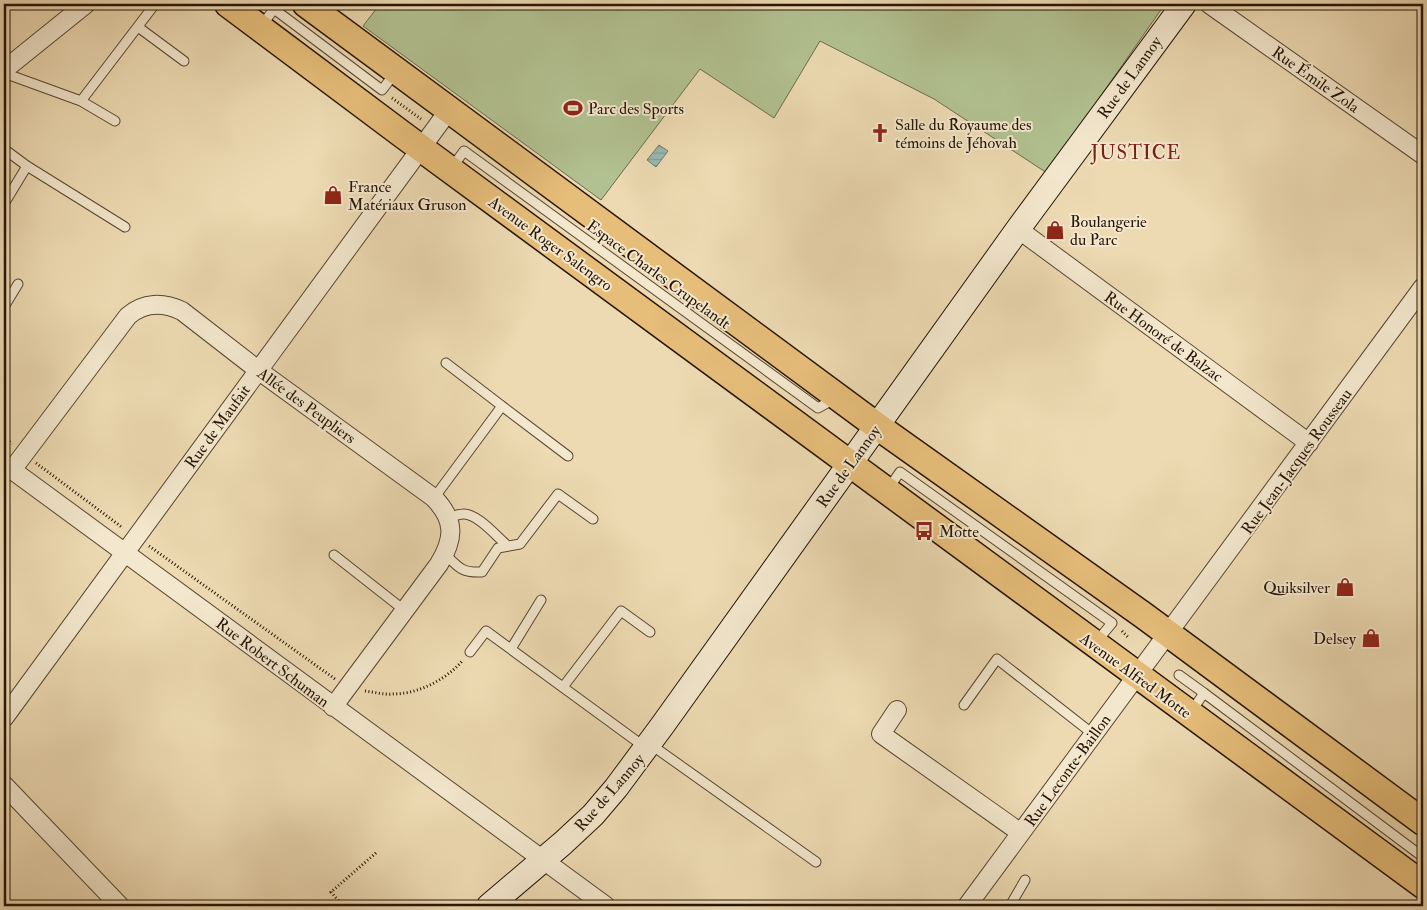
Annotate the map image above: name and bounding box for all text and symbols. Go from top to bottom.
street label: Rue de Lannoy [1093,32,1167,123]
street label: Rue Émile Zola [1268,41,1364,118]
sports icon: Parc des Sports [562,97,584,119]
place label: Parc des Sports [588,99,684,120]
place label: Salle du Royaume des témoins de Jéhovah [895,115,1031,154]
church icon: Salle du Royaume des témoins de Jéhovah [869,122,891,144]
district label: JUSTICE [1090,141,1181,165]
place label: France Matériaux Gruson [348,177,467,215]
shop icon: France Matériaux Gruson [322,184,344,206]
street label: Avenue Roger Salengro [484,191,617,296]
place label: Boulangerie du Parc [1070,212,1147,250]
street label: Espace Charles Crupelandt [582,216,734,334]
shop icon: Boulangerie du Parc [1044,219,1066,241]
street label: Rue Honoré de Balzac [1100,287,1227,387]
street label: Allée des Peupliers [252,363,360,449]
street label: Rue de Maufait [181,381,255,472]
street label: Rue Jean-Jacques Rousseau [1237,385,1357,539]
street label: Rue de Lannoy [812,421,886,512]
bus stop icon: Motte [913,520,935,542]
place label: Motte [939,522,979,542]
shop icon: Quiksilver [1334,576,1356,598]
place label: Quiksilver [1263,578,1330,598]
street label: Rue Robert Schuman [212,614,333,712]
shop icon: Delsey [1360,627,1382,649]
street label: Avenue Alfred Motte [1075,628,1195,723]
place label: Delsey [1313,629,1357,649]
street label: Rue Leconte-Baillon [1020,710,1115,831]
street label: Rue de Lannoy [570,749,650,836]

